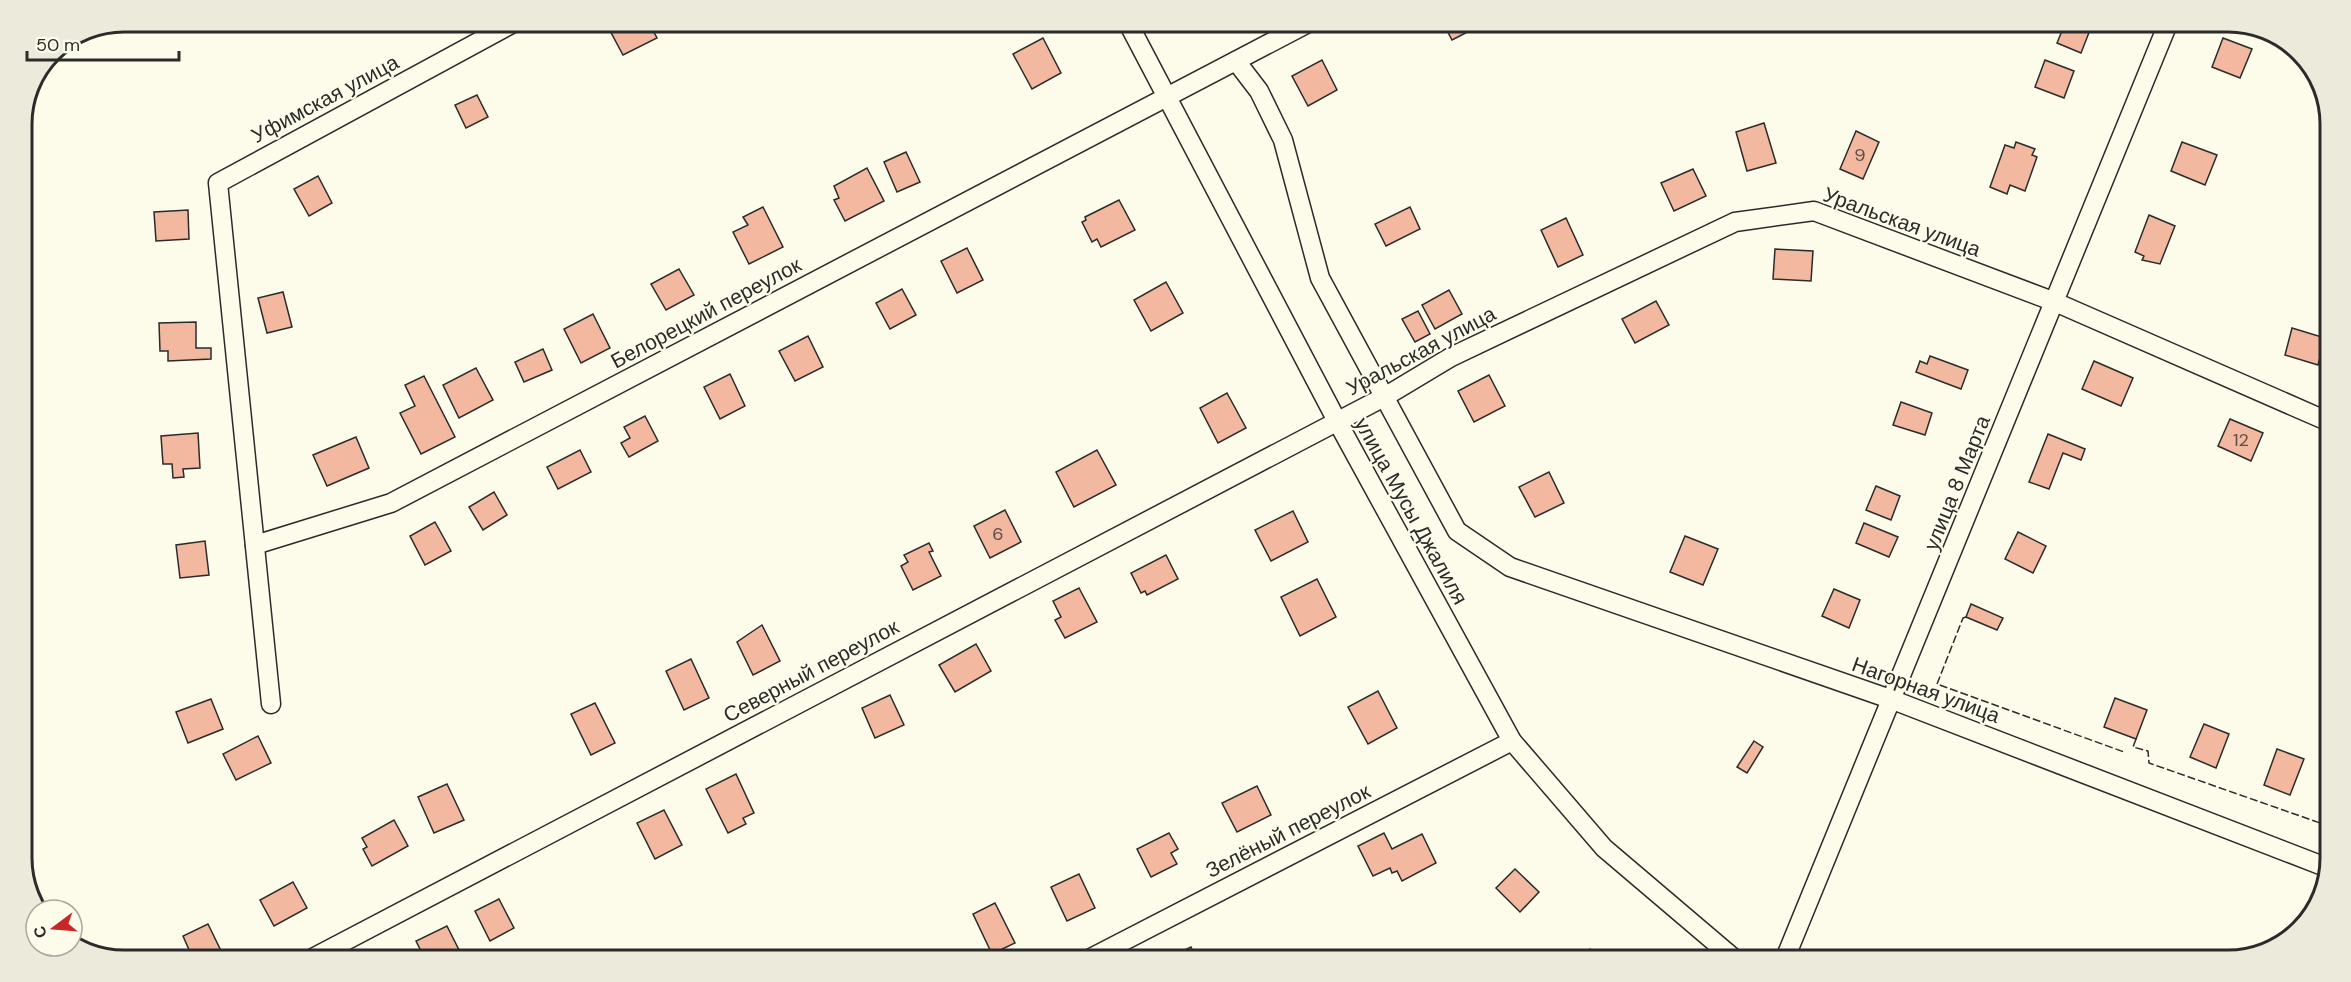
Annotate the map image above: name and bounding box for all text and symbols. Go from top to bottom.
scale bar [27,24,178,62]
text: 50 m [36,33,80,57]
street label: Уфимская улица [246,48,404,150]
house number: 9 [1854,143,1866,167]
street label: Уральская улица [1819,181,1985,264]
street label: Белорецкий переулок [606,250,807,375]
street label: Уральская улица [1341,300,1501,402]
street label: улица 8 Марта [1917,411,1997,555]
street label: улица Мусы Джалиля [1348,412,1474,610]
house number: 12 [2233,428,2249,452]
house number: 6 [992,522,1004,546]
street label: Северный переулок [718,613,904,729]
street label: Нагорная улица [1848,650,2004,730]
street label: Зелёный переулок [1201,777,1376,885]
north arrow [24,898,84,958]
text: С [28,923,52,940]

